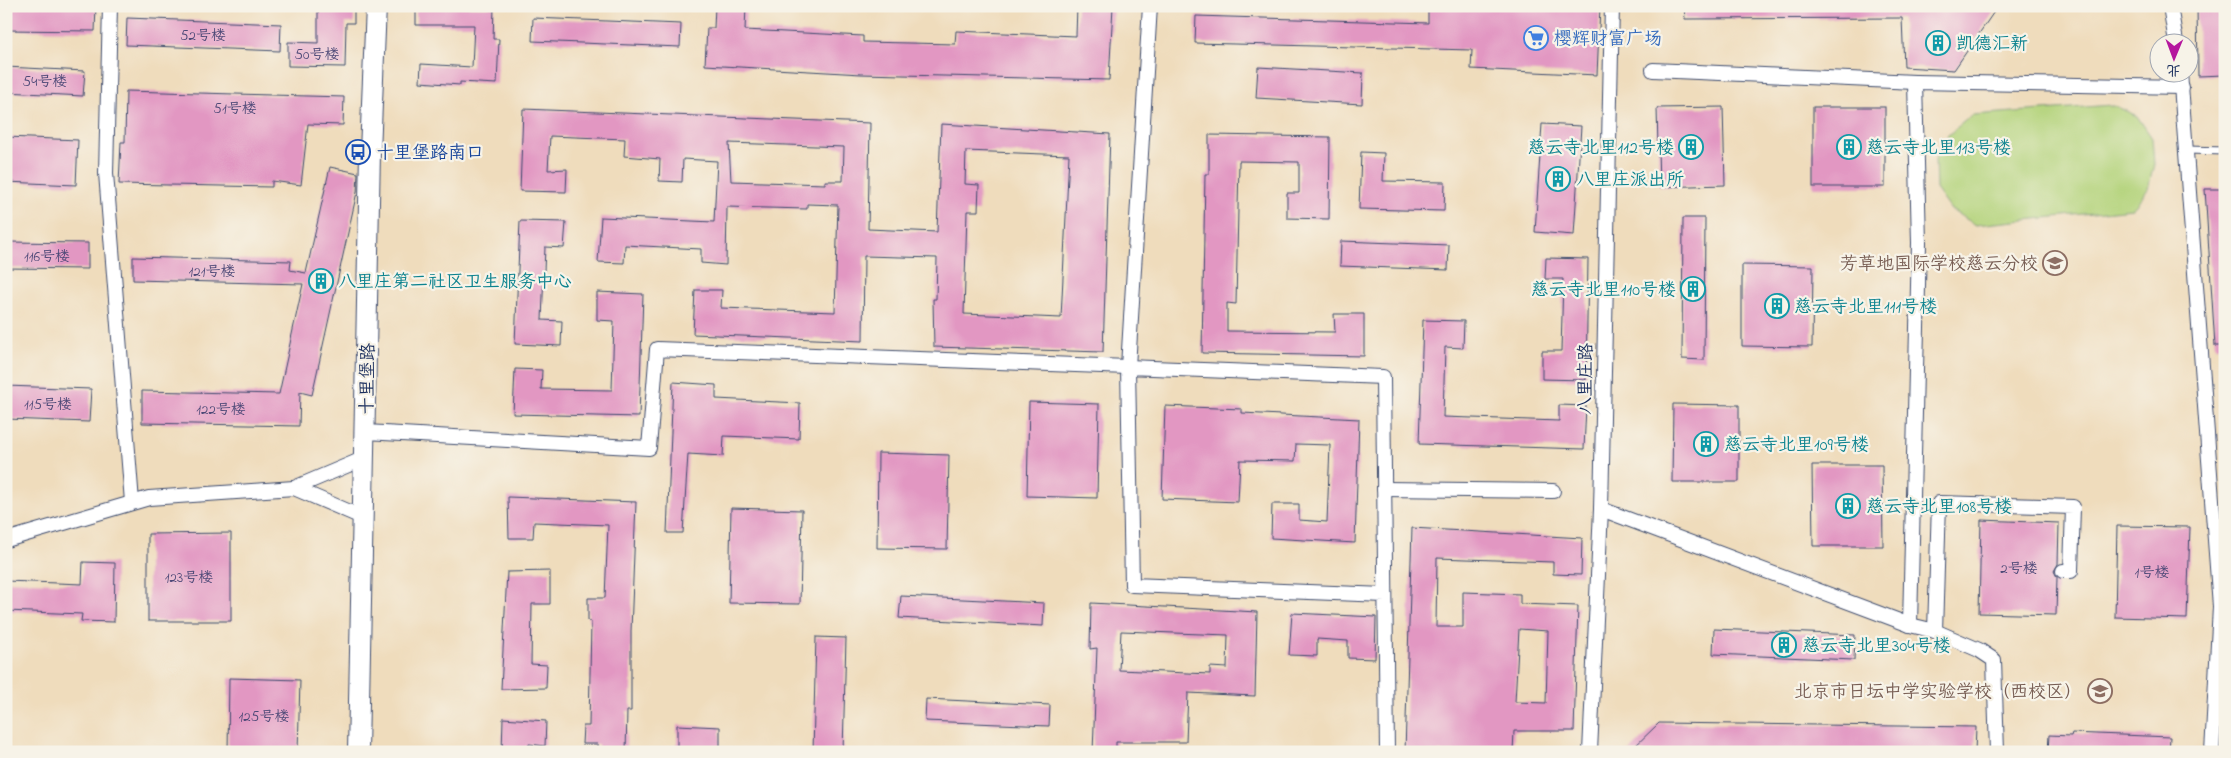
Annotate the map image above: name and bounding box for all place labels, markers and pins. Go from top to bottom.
supermarket icon: 樱辉财富广场 [1523,25,1549,51]
place label: 樱辉财富广场 [1554,27,1662,53]
building icon: 凯德汇新 [1925,30,1951,56]
place label: 凯德汇新 [1956,32,2028,58]
building icon: 慈云寺北里112号楼 [1678,134,1704,160]
building icon: 慈云寺北里113号楼 [1836,134,1862,160]
place label: 慈云寺北里112号楼 [1528,136,1674,162]
place label: 慈云寺北里113号楼 [1866,136,2011,162]
bus stop icon: 十里堡路南口 [345,139,371,165]
place label: 十里堡路南口 [376,141,484,167]
building icon: 八里庄派出所 [1545,166,1571,192]
place label: 八里庄派出所 [1576,168,1684,194]
school or university icon: 芳草地国际学校慈云分校 [2042,250,2068,276]
place label: 芳草地国际学校慈云分校 [1840,252,2038,278]
building icon: 八里庄第二社区卫生服务中心 [308,268,334,294]
place label: 八里庄第二社区卫生服务中心 [338,270,572,296]
building icon: 慈云寺北里110号楼 [1680,276,1706,302]
place label: 慈云寺北里110号楼 [1531,278,1676,304]
building icon: 慈云寺北里111号楼 [1764,293,1790,319]
place label: 慈云寺北里111号楼 [1794,295,1937,321]
building icon: 慈云寺北里109号楼 [1693,431,1719,457]
place label: 慈云寺北里109号楼 [1724,433,1869,459]
building icon: 慈云寺北里108号楼 [1835,493,1861,519]
place label: 慈云寺北里108号楼 [1866,495,2012,521]
building icon: 慈云寺北里304号楼 [1771,632,1797,658]
place label: 慈云寺北里304号楼 [1802,634,1951,660]
school or university icon: 北京市日坛中学实验学校（西校区） [2087,678,2113,704]
place label: 北京市日坛中学实验学校（西校区） [1794,680,2082,706]

